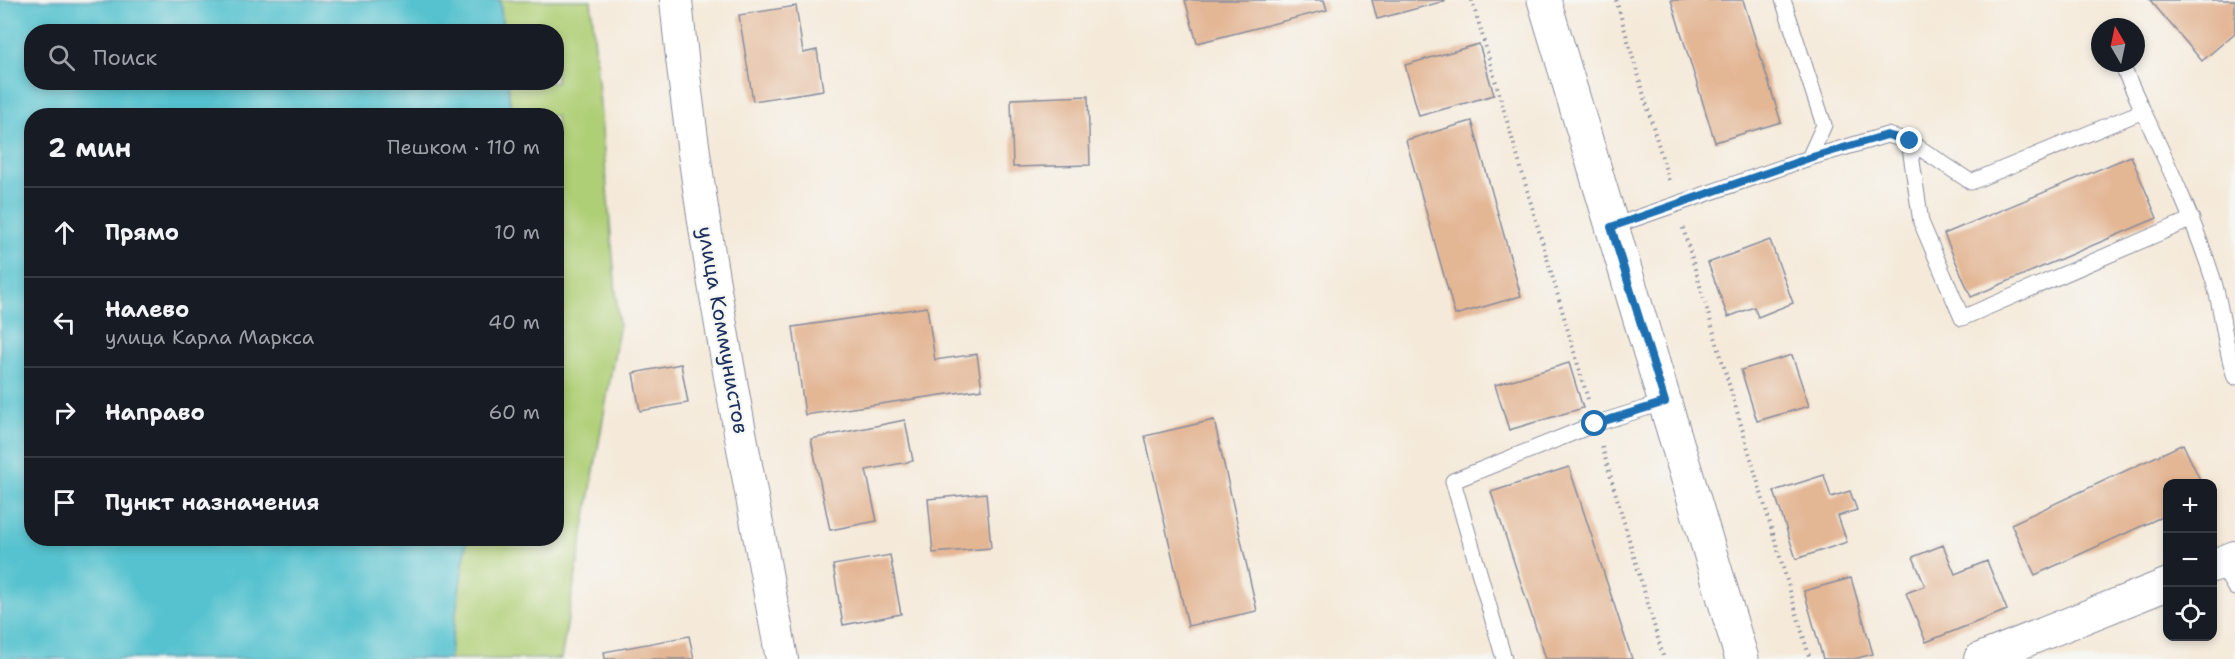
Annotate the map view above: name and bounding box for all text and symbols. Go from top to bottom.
north arrow [2091,18,2145,72]
search box [24,24,564,90]
icon: search [45,41,78,74]
text: Поиск [93,43,157,72]
route end [1896,127,1922,153]
text: 2 мин [48,130,131,165]
text: Пешком · 110 m [387,134,540,160]
icon: ahead [48,216,81,249]
text: Прямо [105,218,179,247]
text: 10 m [494,219,540,245]
street label: улица Коммунистов [691,224,755,436]
text: Налево [105,295,189,324]
icon: left [48,306,81,339]
text: 40 m [488,309,540,335]
text: улица Карла Маркса [105,324,314,350]
icon: right [48,396,81,429]
text: Направо [105,398,205,427]
text: 60 m [488,399,540,425]
route start [1581,410,1607,436]
map controls [2163,479,2217,641]
button: + [2163,479,2217,533]
icon: arrive [48,486,81,519]
text: Пункт назначения [105,488,319,517]
button: − [2163,533,2217,587]
button: locate [2163,587,2217,641]

